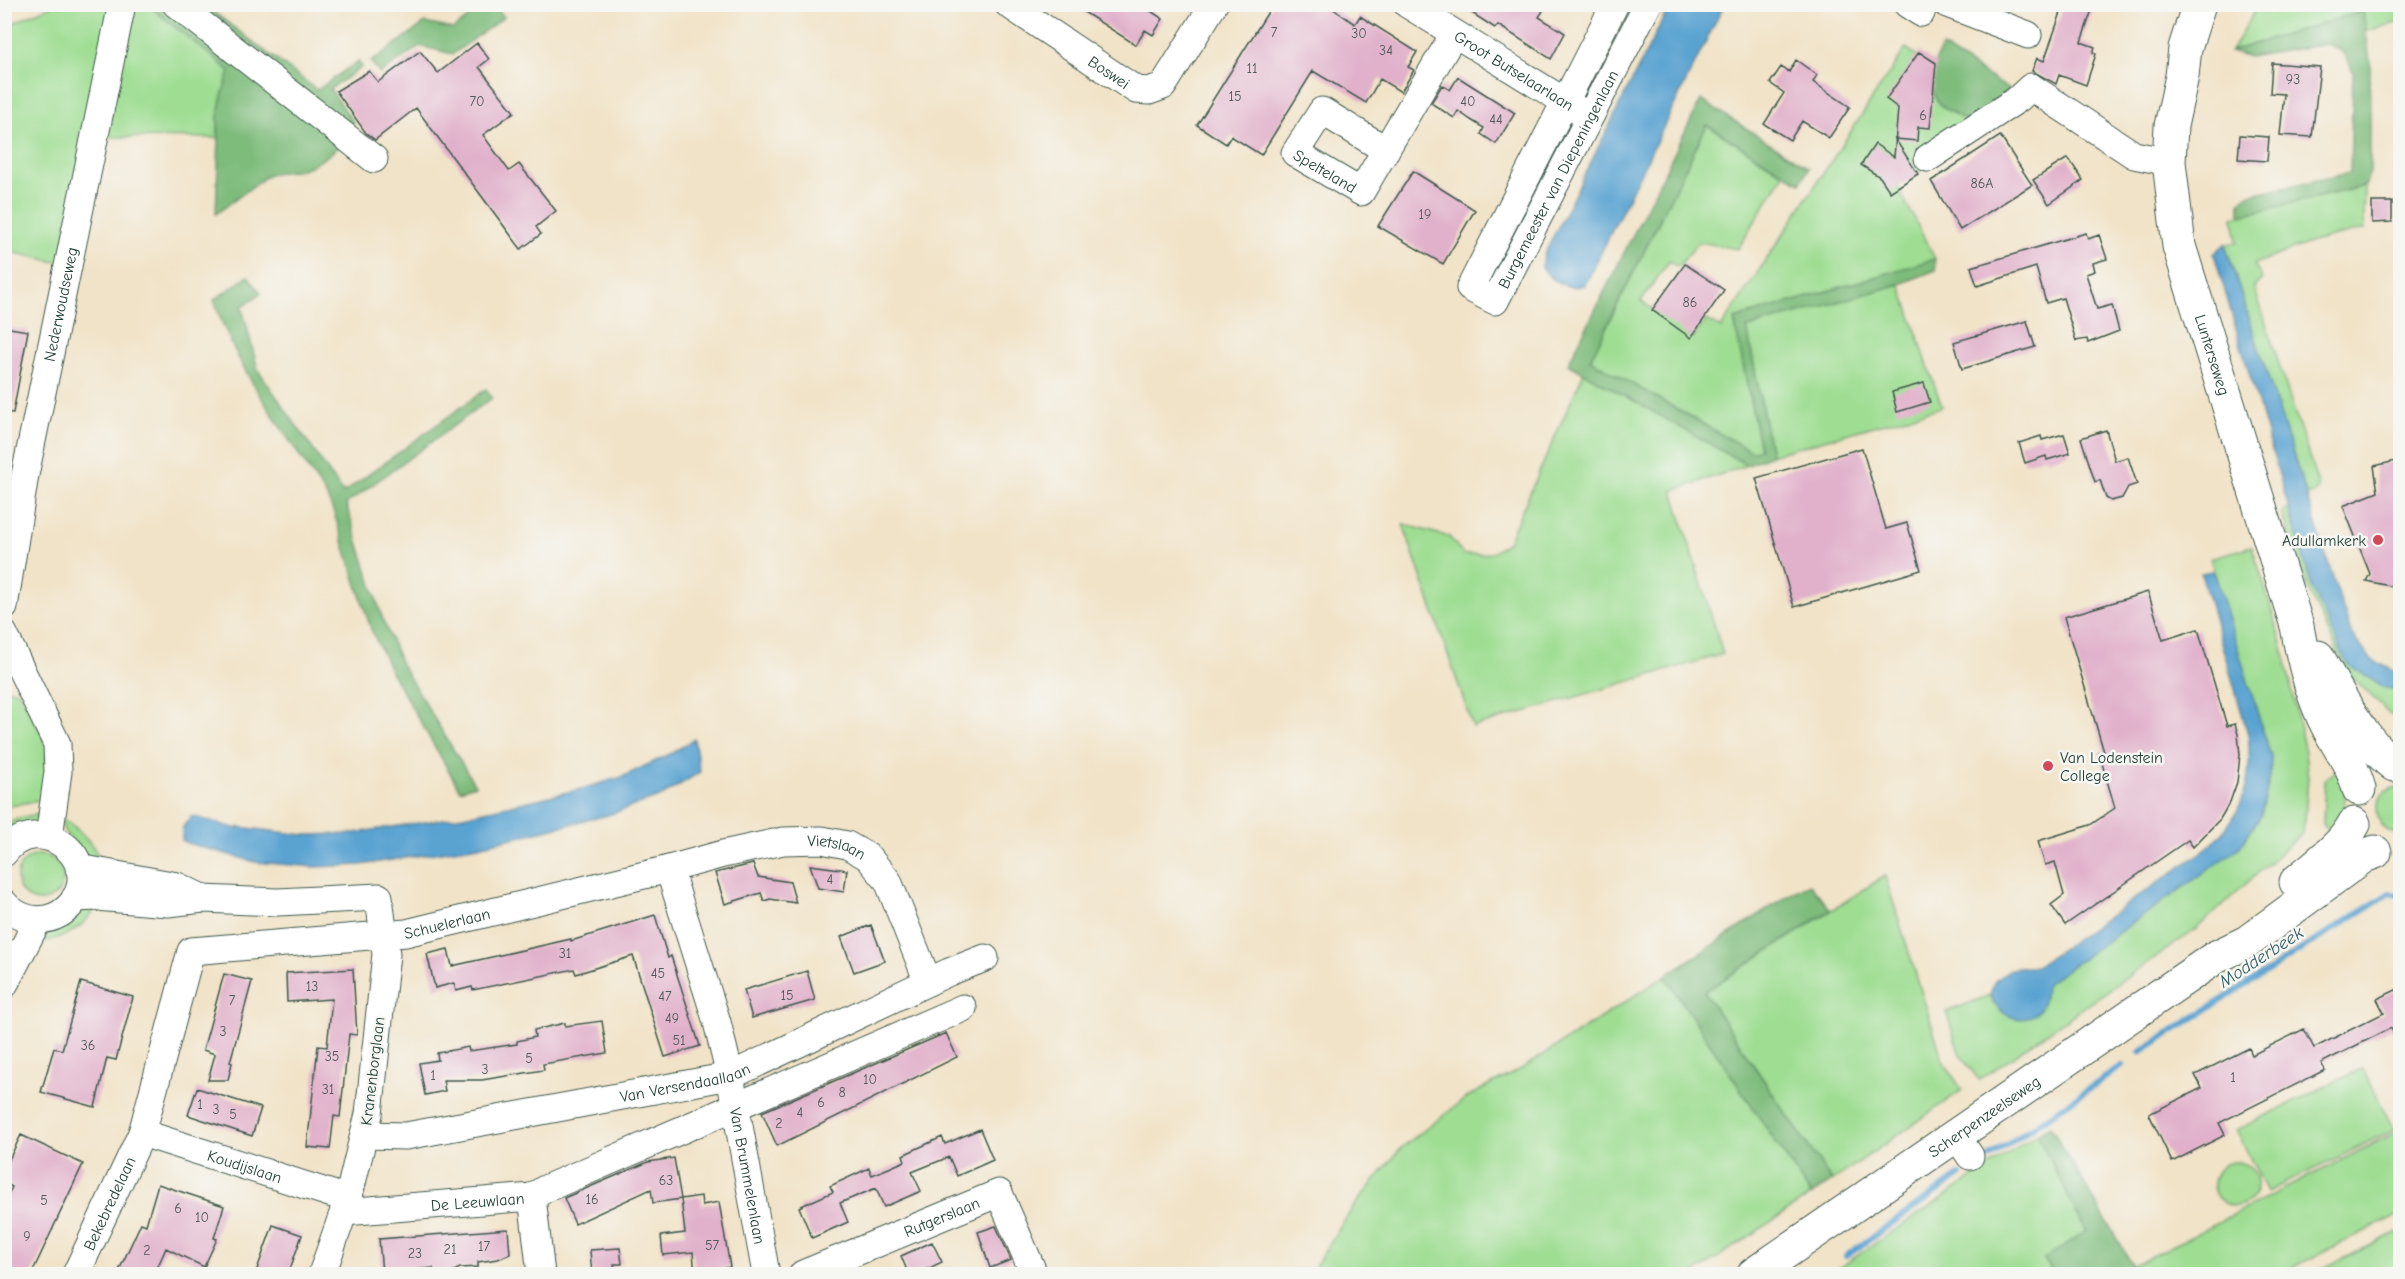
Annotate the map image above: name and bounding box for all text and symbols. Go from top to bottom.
house number: 7 [1271,24,1278,41]
house number: 30 [1351,25,1367,42]
street label: Groot Butselaarlaan [1451,27,1577,115]
house number: 34 [1379,42,1393,59]
street label: Boswei [1085,53,1133,93]
house number: 11 [1246,60,1258,77]
street label: Burgemeester van Diepeningenlaan [1495,68,1622,292]
house number: 93 [2286,71,2300,88]
house number: 15 [1228,88,1242,105]
house number: 70 [469,93,485,110]
house number: 40 [1460,93,1476,110]
house number: 6 [1919,107,1927,124]
house number: 44 [1489,111,1503,128]
street label: Spelteland [1290,146,1360,197]
house number: 86A [1971,175,1993,192]
house number: 19 [1419,206,1431,223]
street label: Nederwoudseweg [41,246,82,363]
house number: 86 [1683,294,1697,311]
street label: Lunterseweg [2191,312,2233,398]
place label: Adullamkerk [2282,532,2366,550]
marker: Adullamkerk [2371,533,2385,547]
place label: Van Lodenstein College [2060,749,2163,785]
marker: Van Lodenstein College [2041,759,2055,773]
street label: Vietslaan [807,832,869,864]
house number: 4 [827,871,834,888]
street label: Schuelerlaan [402,905,492,943]
water label: Modderbeek [2214,922,2308,993]
house number: 31 [559,945,571,962]
house number: 45 [651,965,665,982]
house number: 13 [306,978,318,995]
house number: 15 [780,987,794,1004]
house number: 47 [658,988,672,1005]
house number: 7 [229,992,236,1009]
house number: 49 [665,1010,679,1027]
street label: Kranenborglaan [357,1016,389,1126]
house number: 3 [219,1023,227,1040]
house number: 51 [672,1032,686,1049]
house number: 36 [81,1037,95,1054]
house number: 35 [325,1048,339,1065]
house number: 5 [525,1050,533,1067]
street label: Van Versendaallaan [618,1060,753,1106]
house number: 3 [481,1061,489,1078]
house number: 1 [430,1067,436,1084]
house number: 1 [2230,1069,2236,1086]
house number: 10 [863,1071,877,1088]
street label: Scherpenzeelseweg [1925,1072,2044,1162]
house number: 31 [322,1081,334,1098]
house number: 8 [838,1084,846,1101]
house number: 6 [817,1094,825,1111]
house number: 1 [197,1096,203,1113]
house number: 3 [212,1101,220,1118]
house number: 4 [797,1104,804,1121]
house number: 5 [229,1106,237,1123]
street label: Van Brummelenlaan [726,1106,768,1246]
house number: 2 [775,1115,783,1132]
street label: Koudijslaan [205,1147,284,1187]
street label: Bekebredelaan [80,1154,140,1254]
house number: 63 [659,1172,673,1189]
street label: De Leeuwlaan [430,1190,525,1215]
house number: 16 [585,1191,599,1208]
house number: 5 [40,1192,48,1209]
street label: Rutgerslaan [901,1194,983,1241]
house number: 6 [174,1200,182,1217]
house number: 10 [195,1209,209,1226]
house number: 9 [23,1228,31,1245]
house number: 57 [705,1237,719,1254]
house number: 17 [478,1238,490,1255]
house number: 21 [444,1241,456,1258]
house number: 2 [143,1242,151,1259]
house number: 23 [408,1245,422,1262]

